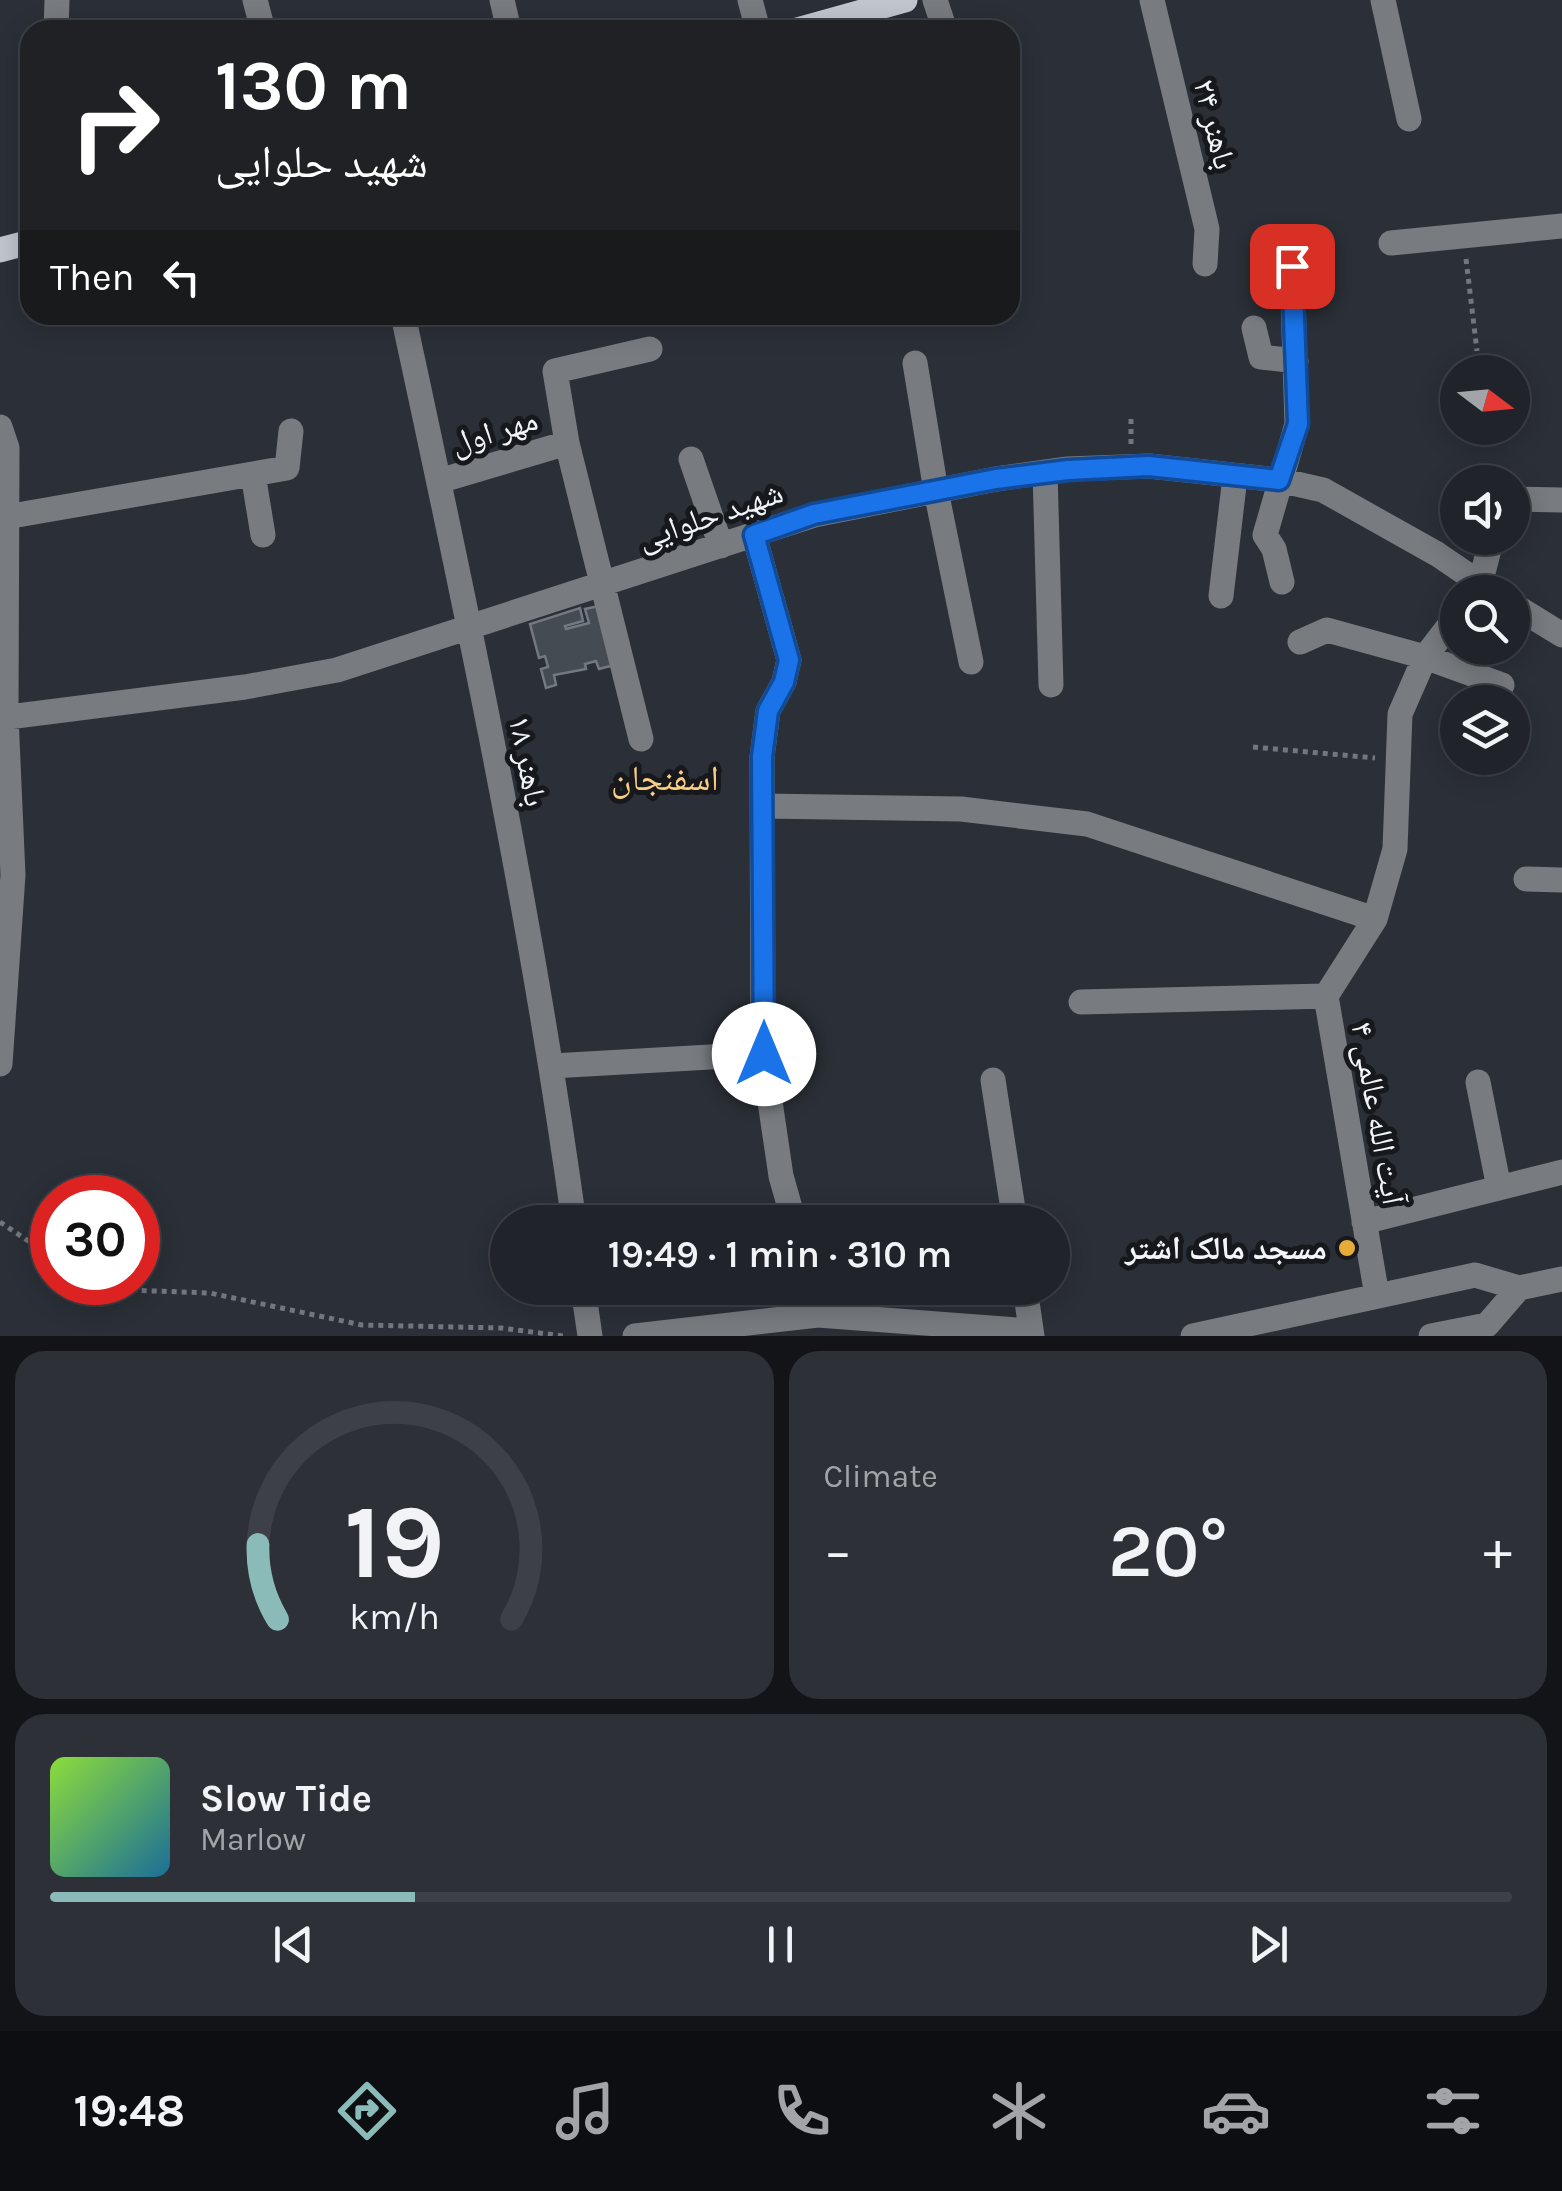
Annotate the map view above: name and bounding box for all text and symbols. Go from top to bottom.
text: 130 m [215,45,412,127]
icon: right [50,60,180,190]
street label: باهنر ۲۴ [1185,75,1244,173]
text: شهید حلوایی [215,136,428,188]
pin [1250,224,1335,309]
icon: arrive [1265,239,1320,294]
icon: left [154,250,209,305]
text: Then [50,255,134,300]
north arrow [1440,355,1530,445]
map controls [1440,355,1530,775]
street label: مهر اول [446,401,542,462]
button: sound [1440,465,1530,555]
street label: شهید حلوایی [633,473,788,559]
button: search [1440,575,1530,665]
button: layers [1440,685,1530,775]
street label: باهنر ۱۸ [501,713,554,810]
district label: اسفنجان [611,758,719,799]
position arrow [712,1002,816,1106]
street label: آیت الله عالمی ۴ [1342,1019,1412,1208]
speed limit sign: 30 [30,1175,160,1305]
place label: مسجد مالک اشتر [1123,1230,1327,1267]
text: 19:49 · 1 min · 310 m [608,1232,952,1277]
marker: مسجد مالک اشتر [1336,1237,1358,1259]
text: Climate [824,1458,938,1495]
text: 19 [344,1482,445,1603]
text: 20° [1108,1507,1228,1595]
text: − [824,1519,852,1583]
text: + [1483,1519,1512,1583]
text: km/h [349,1596,440,1638]
text: Slow Tide [200,1776,372,1821]
text: Marlow [200,1821,306,1858]
icon: previous [266,1917,321,1972]
icon: pause [753,1917,808,1972]
icon: next [1241,1917,1296,1972]
icon: directions [332,2076,402,2146]
icon: music [550,2076,620,2146]
icon: phone [767,2076,837,2146]
icon: climate [984,2076,1054,2146]
icon: car [1201,2076,1271,2146]
icon: filters [1418,2076,1488,2146]
text: 19:48 [74,2085,185,2137]

